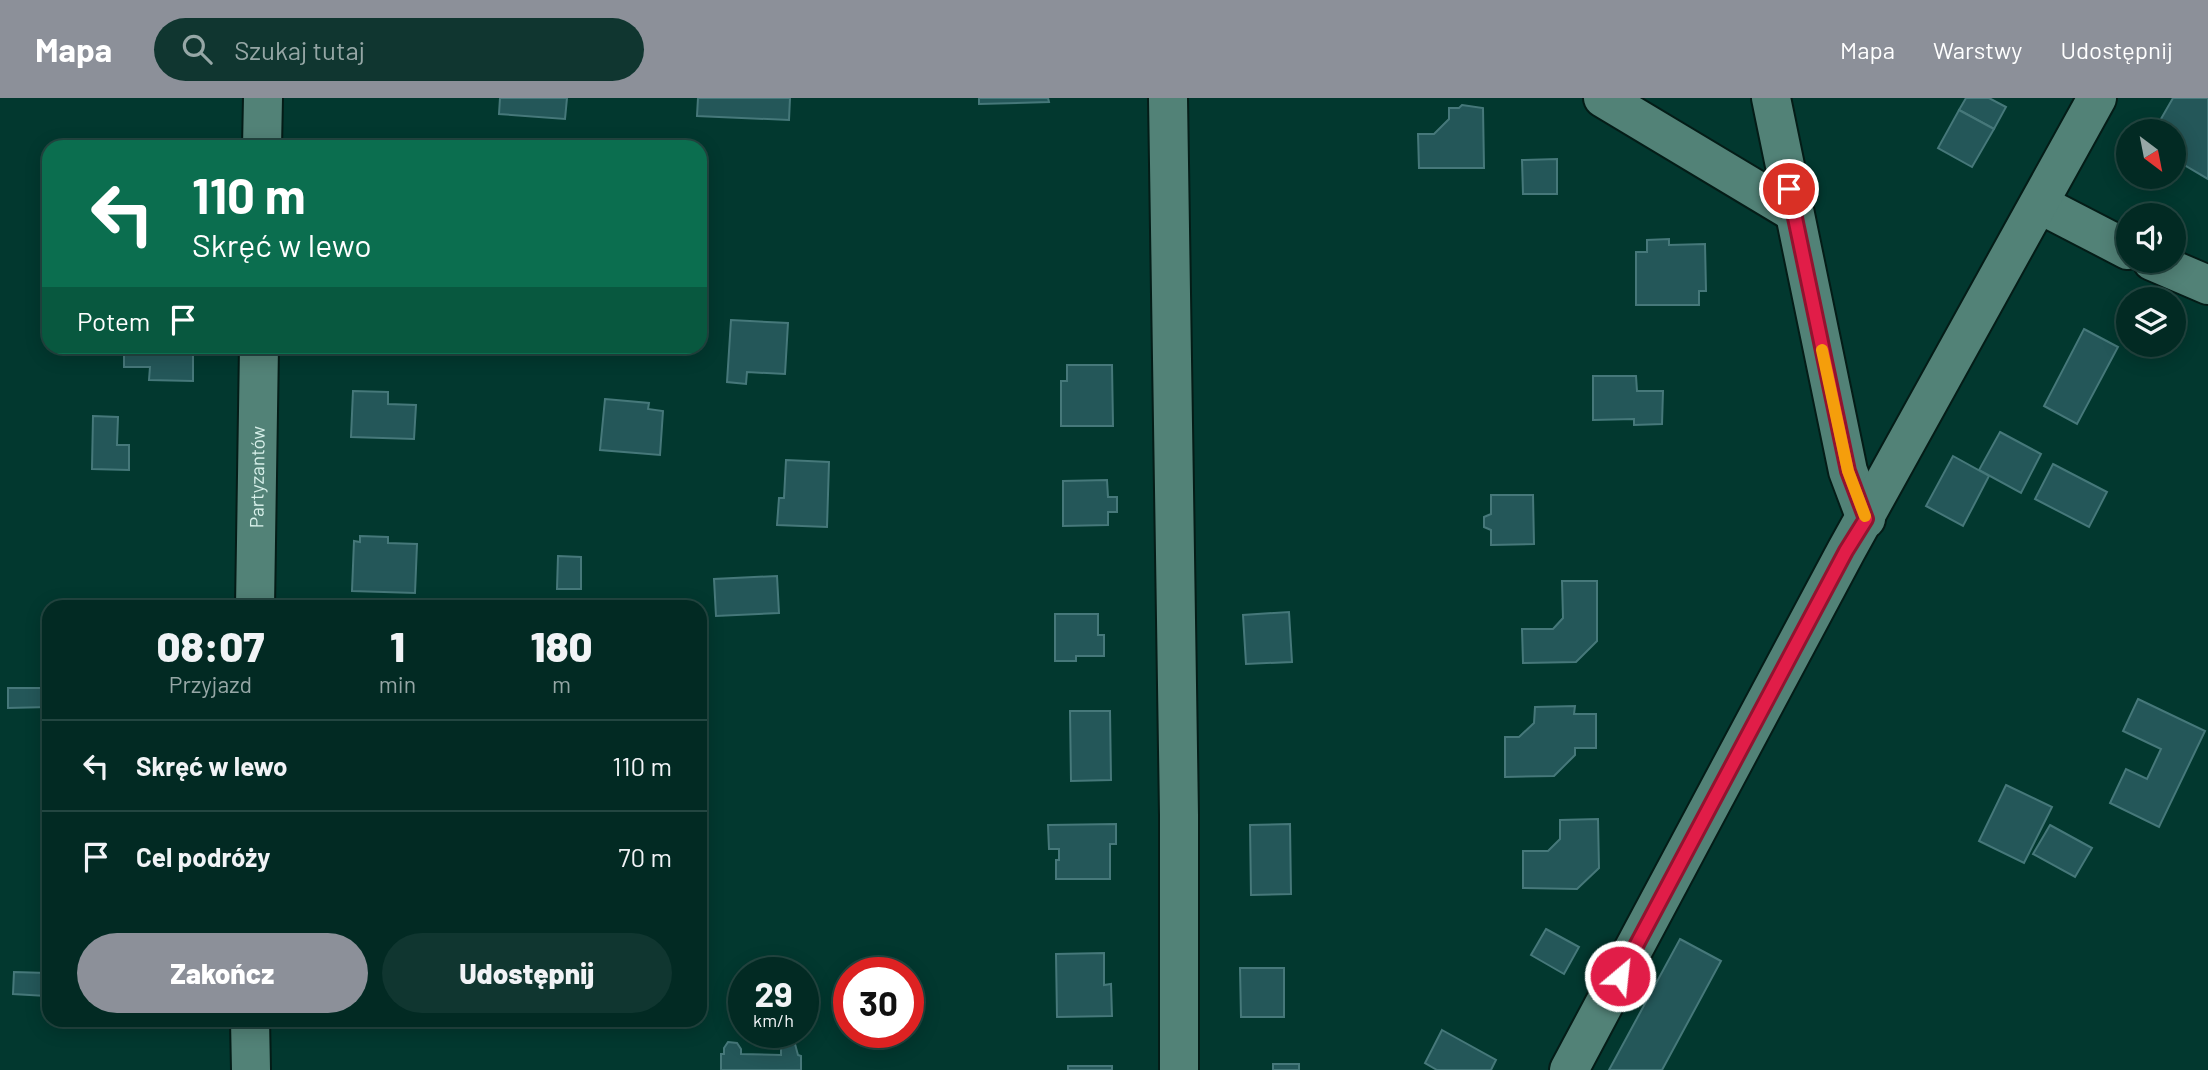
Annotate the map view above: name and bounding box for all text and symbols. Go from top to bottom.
search box [154,18,644,81]
text: Mapa [35,29,112,69]
icon: search [178,30,216,68]
text: Szukaj tutaj [234,34,365,65]
text: Mapa [1840,35,1895,64]
text: Warstwy [1933,35,2022,64]
text: Udostępnij [2060,35,2173,64]
north arrow [2116,119,2186,189]
map controls [2116,119,2186,357]
pin [1759,159,1819,219]
text: 110 m [192,165,306,224]
icon: left [77,168,168,259]
icon: arrive [1770,170,1808,208]
button: sound [2116,203,2186,273]
text: Skręć w lewo [192,225,372,263]
button: layers [2116,287,2186,357]
icon: arrive [164,301,202,339]
text: Potem [77,305,150,336]
street label: Partyzantów [244,425,269,528]
text: 08:07 [156,620,264,670]
text: 1 [390,620,405,670]
text: 180 [531,620,593,670]
text: Przyjazd [169,670,252,698]
text: min [379,670,416,698]
text: m [552,670,571,698]
icon: left [77,747,115,785]
text: Skręć w lewo [136,750,288,781]
text: 110 m [612,750,672,781]
icon: arrive [77,838,115,876]
text: Cel podróży [136,841,270,872]
text: 70 m [618,841,672,872]
button: Zakończ [77,933,368,1013]
button: Udostępnij [382,933,672,1013]
position arrow [1583,939,1657,1013]
speed limit sign: 30 [833,957,924,1048]
text: 29 [754,972,793,1014]
text: km/h [753,1009,794,1031]

